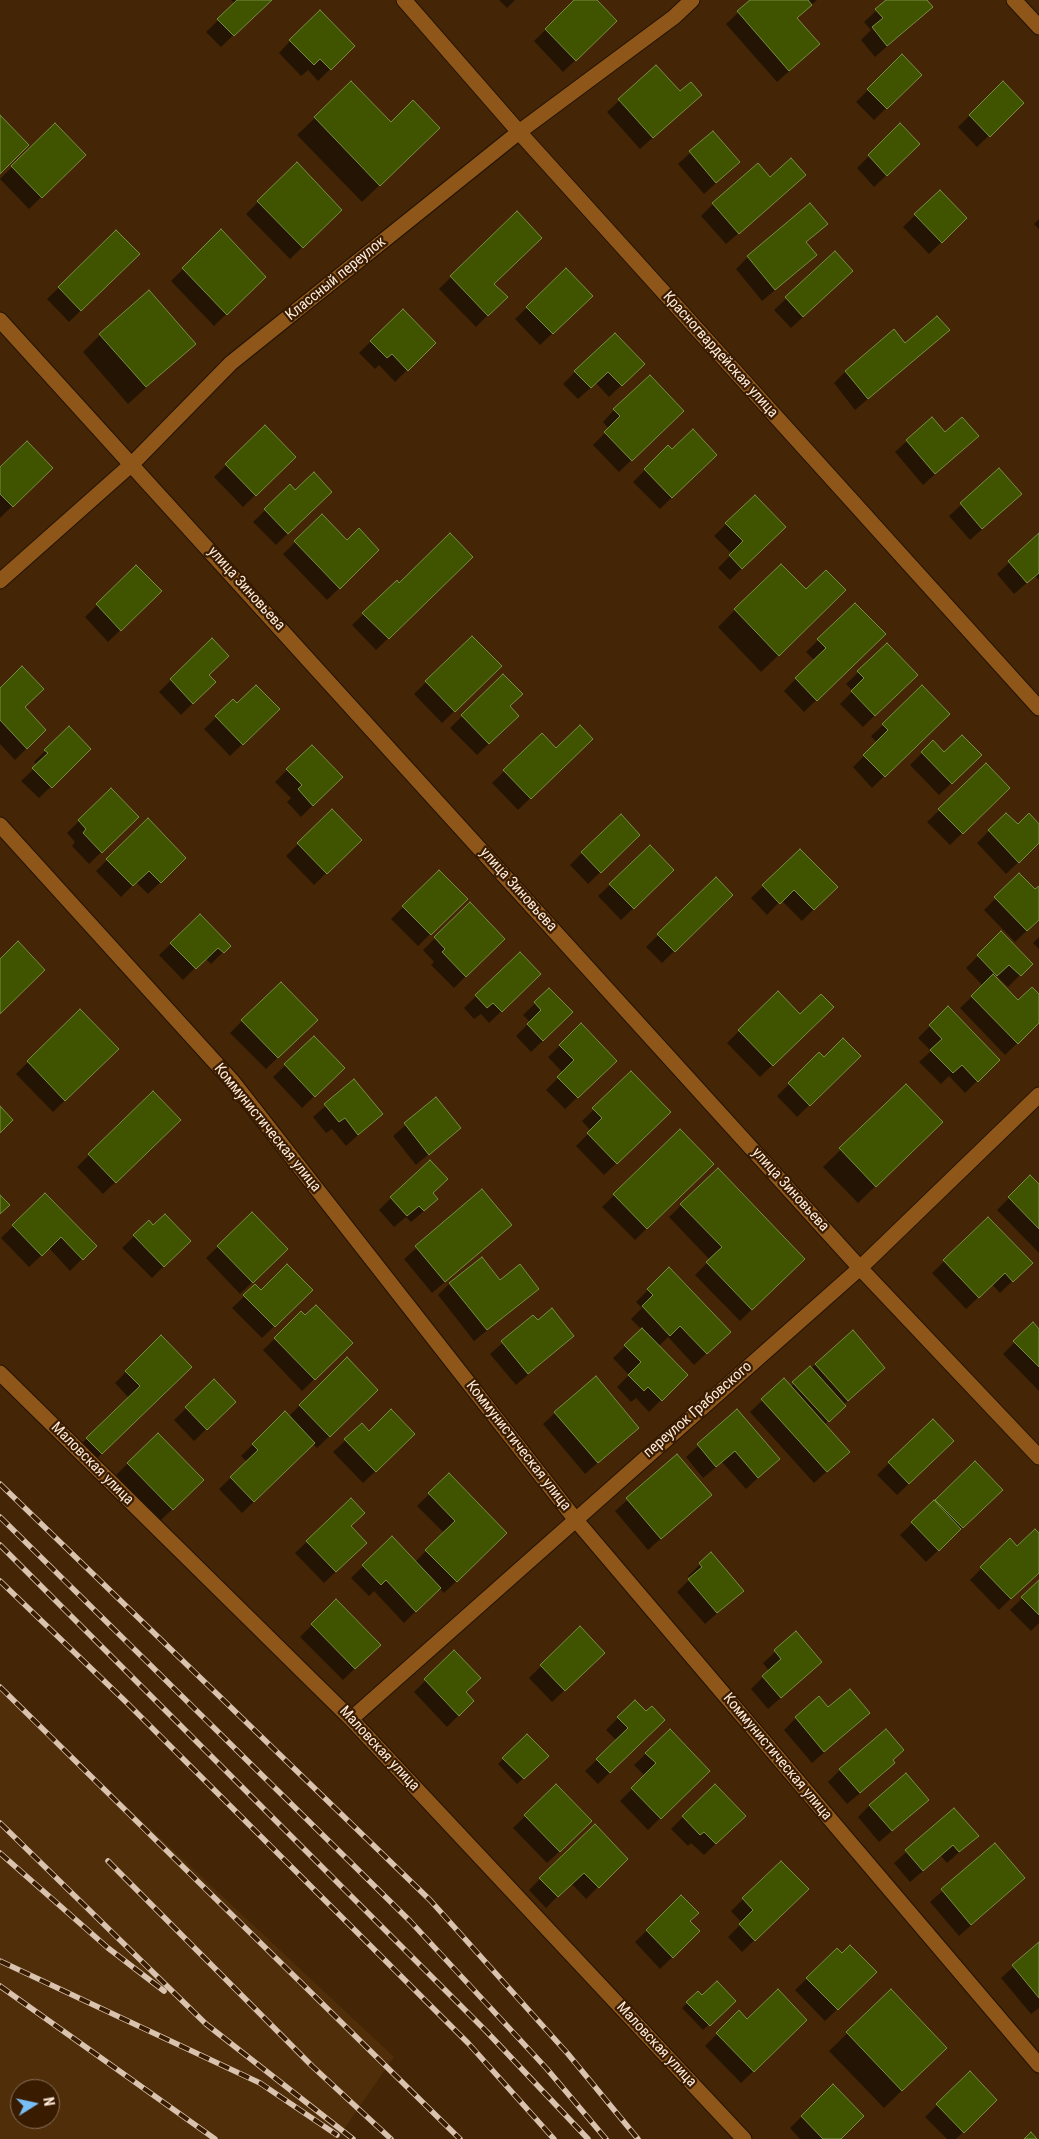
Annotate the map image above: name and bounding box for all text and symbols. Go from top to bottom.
street label: Классный переулок [282,233,390,325]
street label: Красногвардейская улица [659,288,781,422]
street label: улица Зиновьева [204,543,288,635]
street label: улица Зиновьева [476,844,560,936]
street label: Коммунистическая улица [210,1060,324,1196]
street label: улица Зиновьева [748,1144,832,1236]
street label: переулок Грабовского [640,1358,756,1462]
street label: Коммунистическая улица [462,1377,574,1515]
street label: Маловская улица [47,1419,137,1509]
street label: Коммунистическая улица [719,1690,835,1824]
street label: Маловская улица [335,1703,423,1795]
street label: Маловская улица [612,1999,700,2091]
north arrow [10,2079,60,2129]
text: N [40,2096,57,2107]

